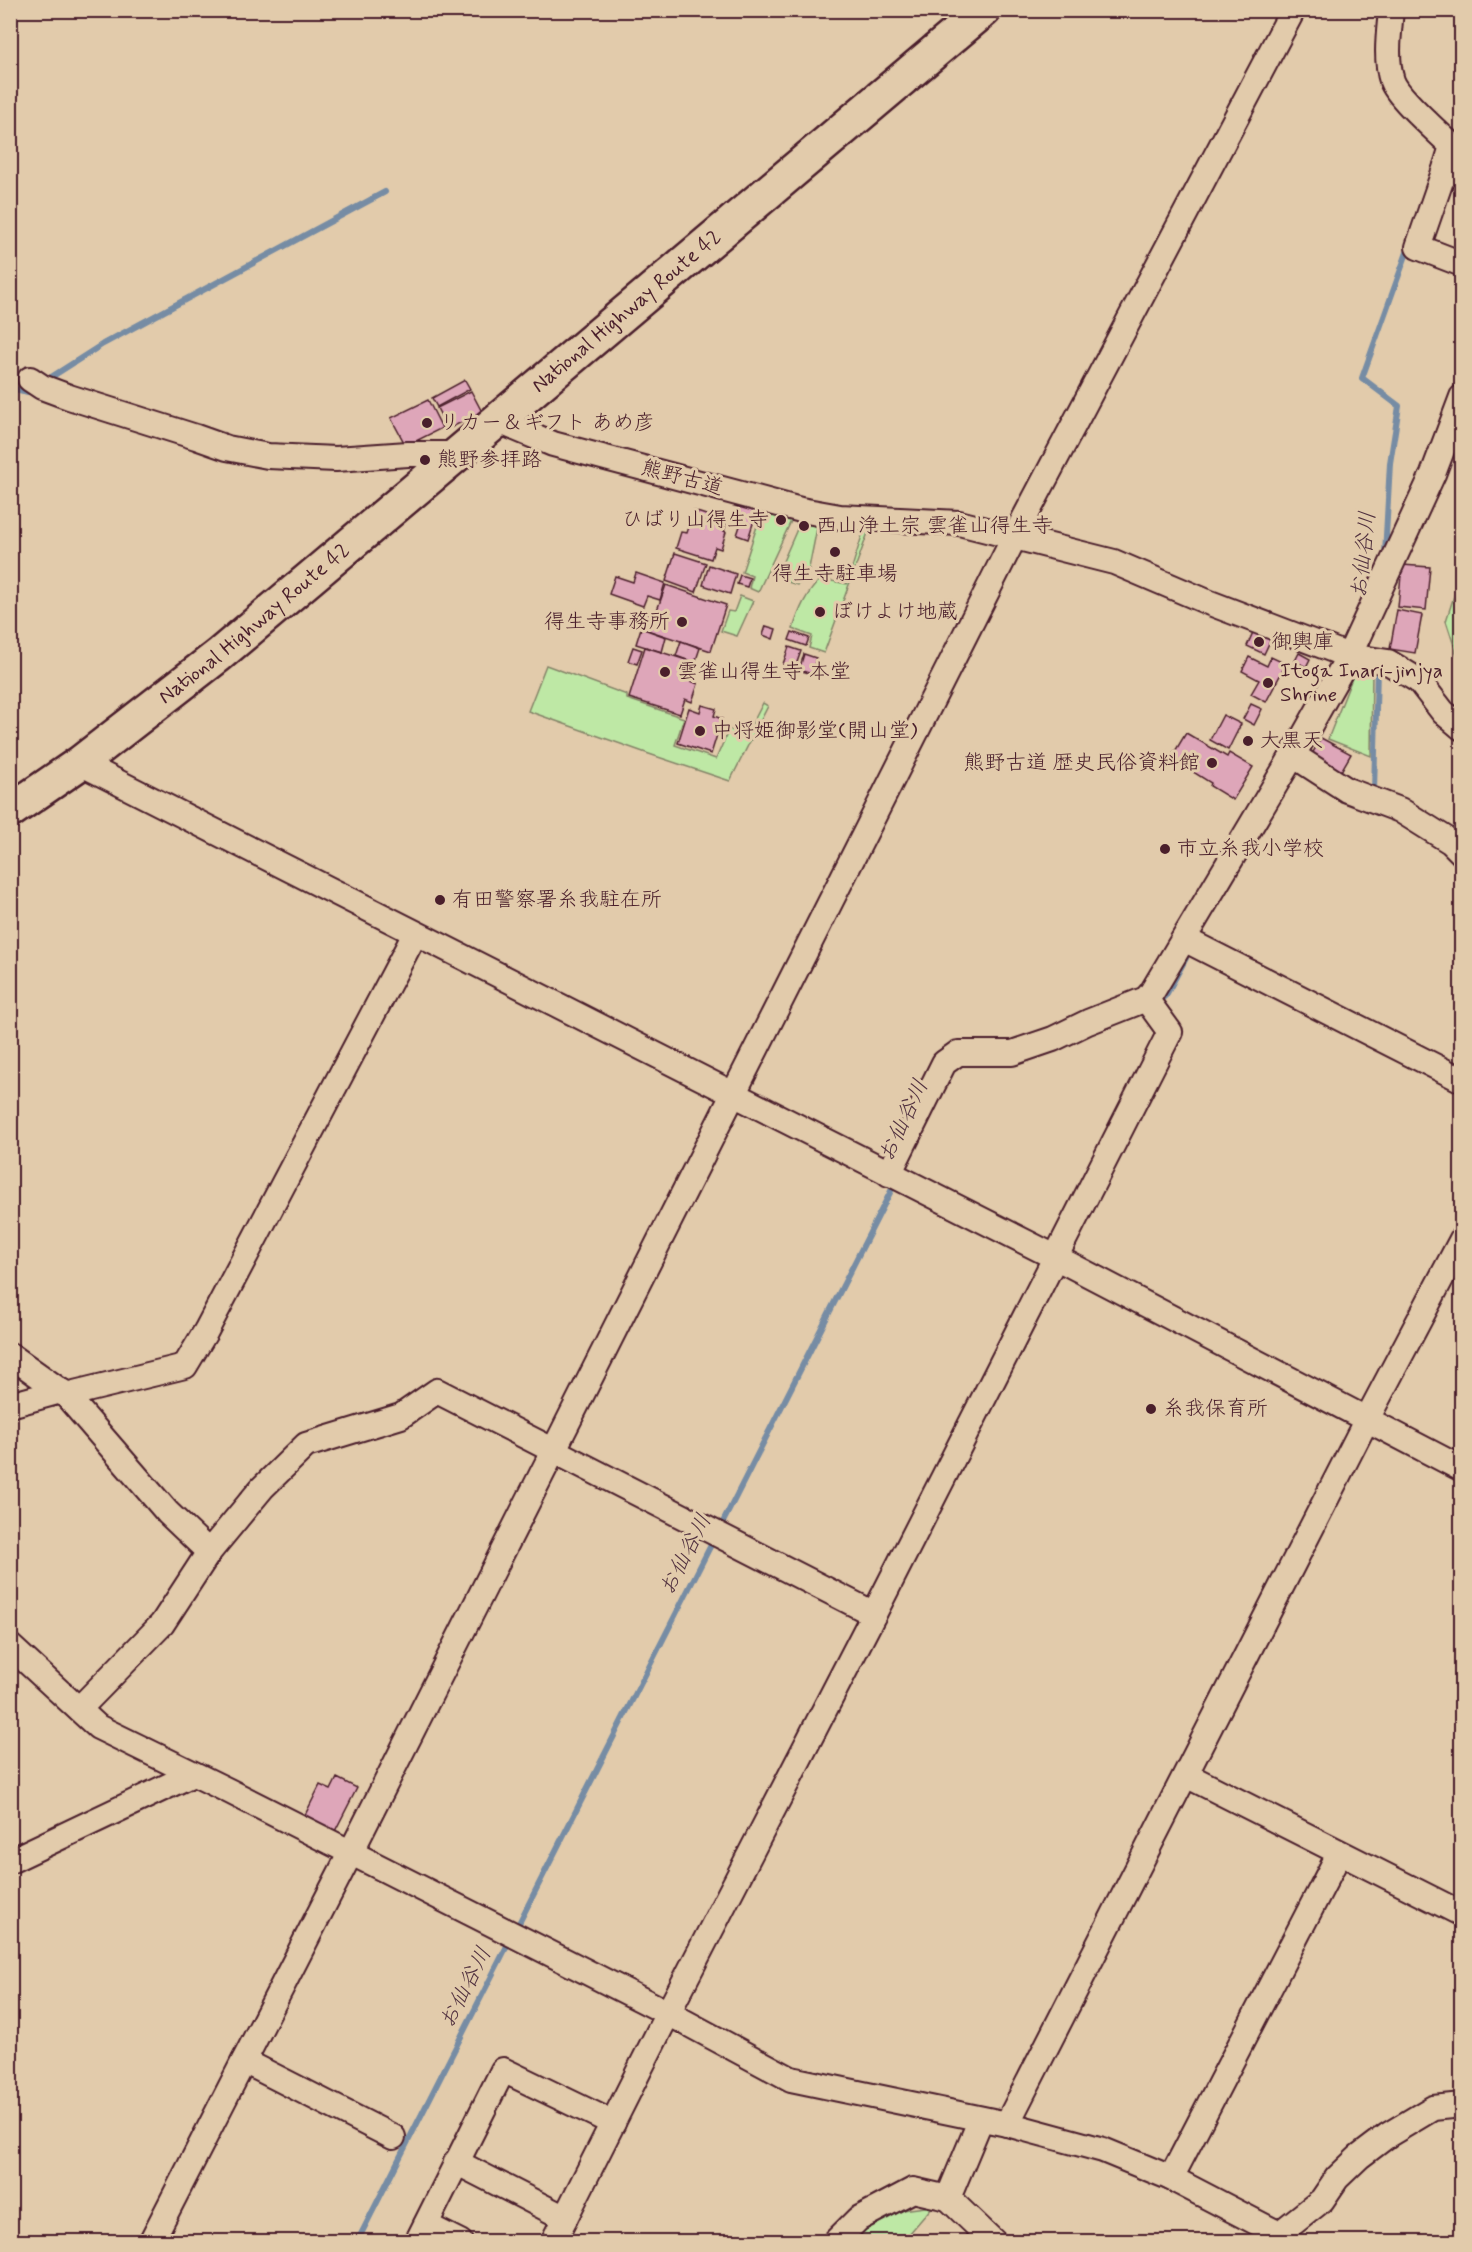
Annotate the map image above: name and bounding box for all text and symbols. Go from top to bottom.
street label: National Highway Route 42 [526,223,727,399]
place label: リカー＆ギフト あめ彦 [439,409,655,437]
marker: リカー＆ギフト あめ彦 [420,416,434,430]
place label: 熊野参拝路 [437,446,542,474]
marker: 熊野参拝路 [418,453,432,467]
street label: 熊野古道 [638,454,726,502]
place label: ひばり山得生寺 [622,506,769,534]
water label: お仙谷川 [1345,510,1383,600]
place label: 西山浄土宗 雲雀山得生寺 [816,512,1053,540]
marker: ひばり山得生寺 [774,513,788,527]
marker: 西山浄土宗 雲雀山得生寺 [797,519,811,533]
street label: National Highway Route 42 [153,537,356,711]
marker: 得生寺駐車場 [828,545,842,559]
place label: 得生寺駐車場 [772,560,898,588]
place label: ぼけよけ地蔵 [832,598,958,626]
marker: ぼけよけ地蔵 [813,605,827,619]
place label: 得生寺事務所 [544,608,670,636]
marker: 得生寺事務所 [675,615,689,629]
place label: 御輿庫 [1271,628,1334,656]
marker: 御輿庫 [1252,635,1266,649]
place label: Itoga Inari-jinjya Shrine [1280,657,1443,709]
place label: 雲雀山得生寺 本堂 [677,658,851,686]
marker: 雲雀山得生寺 本堂 [658,665,672,679]
marker: Itoga Inari-jinjya Shrine [1261,676,1275,690]
place label: 中将姫御影堂(開山堂) [712,717,918,745]
marker: 中将姫御影堂(開山堂) [693,724,707,738]
place label: 大黒天 [1260,727,1323,755]
marker: 大黒天 [1241,734,1255,748]
place label: 熊野古道 歴史民俗資料館 [963,749,1200,777]
marker: 熊野古道 歴史民俗資料館 [1205,756,1219,770]
place label: 市立糸我小学校 [1177,835,1324,863]
marker: 市立糸我小学校 [1158,842,1172,856]
place label: 有田警察署糸我駐在所 [452,886,662,914]
marker: 有田警察署糸我駐在所 [433,893,447,907]
water label: お仙谷川 [873,1075,935,1167]
place label: 糸我保育所 [1163,1395,1268,1423]
marker: 糸我保育所 [1144,1402,1158,1416]
water label: お仙谷川 [654,1509,718,1601]
water label: お仙谷川 [434,1942,498,2034]

